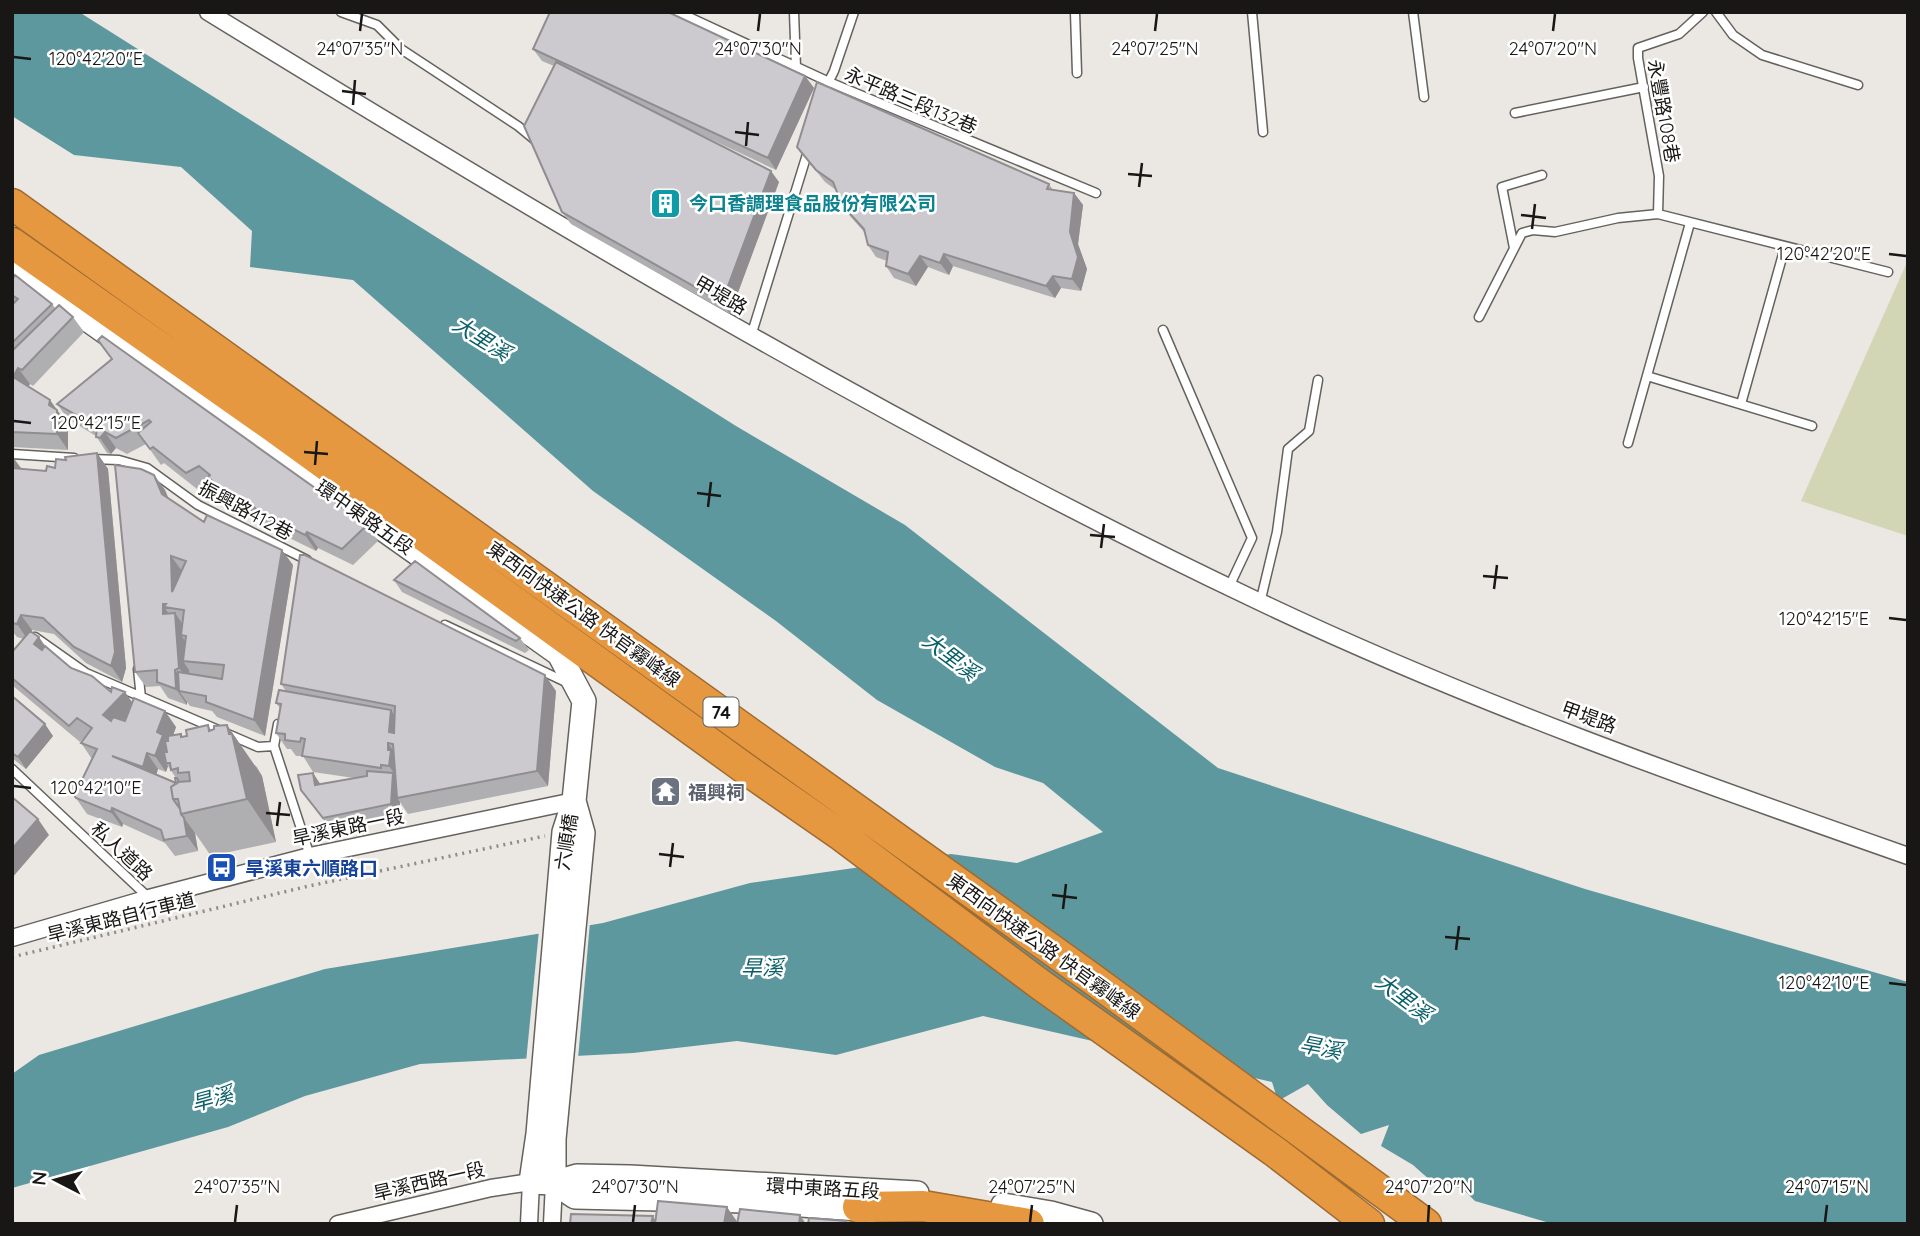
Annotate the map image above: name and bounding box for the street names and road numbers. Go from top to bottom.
street label: 永豐路108巷 [1643,57,1685,165]
street label: 永平路三段132巷 [841,61,981,139]
street label: 甲堤路 [690,270,752,320]
street label: 環中東路五段 [311,474,419,560]
street label: 振興路412巷 [195,475,297,545]
street label: 東西向快速公路 快官霧峰線 [483,536,685,692]
street label: 甲堤路 [1558,696,1620,738]
road number: 74 [704,698,738,726]
street label: 旱溪東路一段 [290,803,406,851]
street label: 六順橋 [550,812,582,872]
street label: 私人道路 [86,816,158,886]
street label: 東西向快速公路 快官霧峰線 [943,868,1145,1024]
street label: 旱溪東路自行車道 [44,887,198,947]
street label: 旱溪西路一段 [371,1156,487,1206]
street label: 環中東路五段 [765,1173,881,1203]

